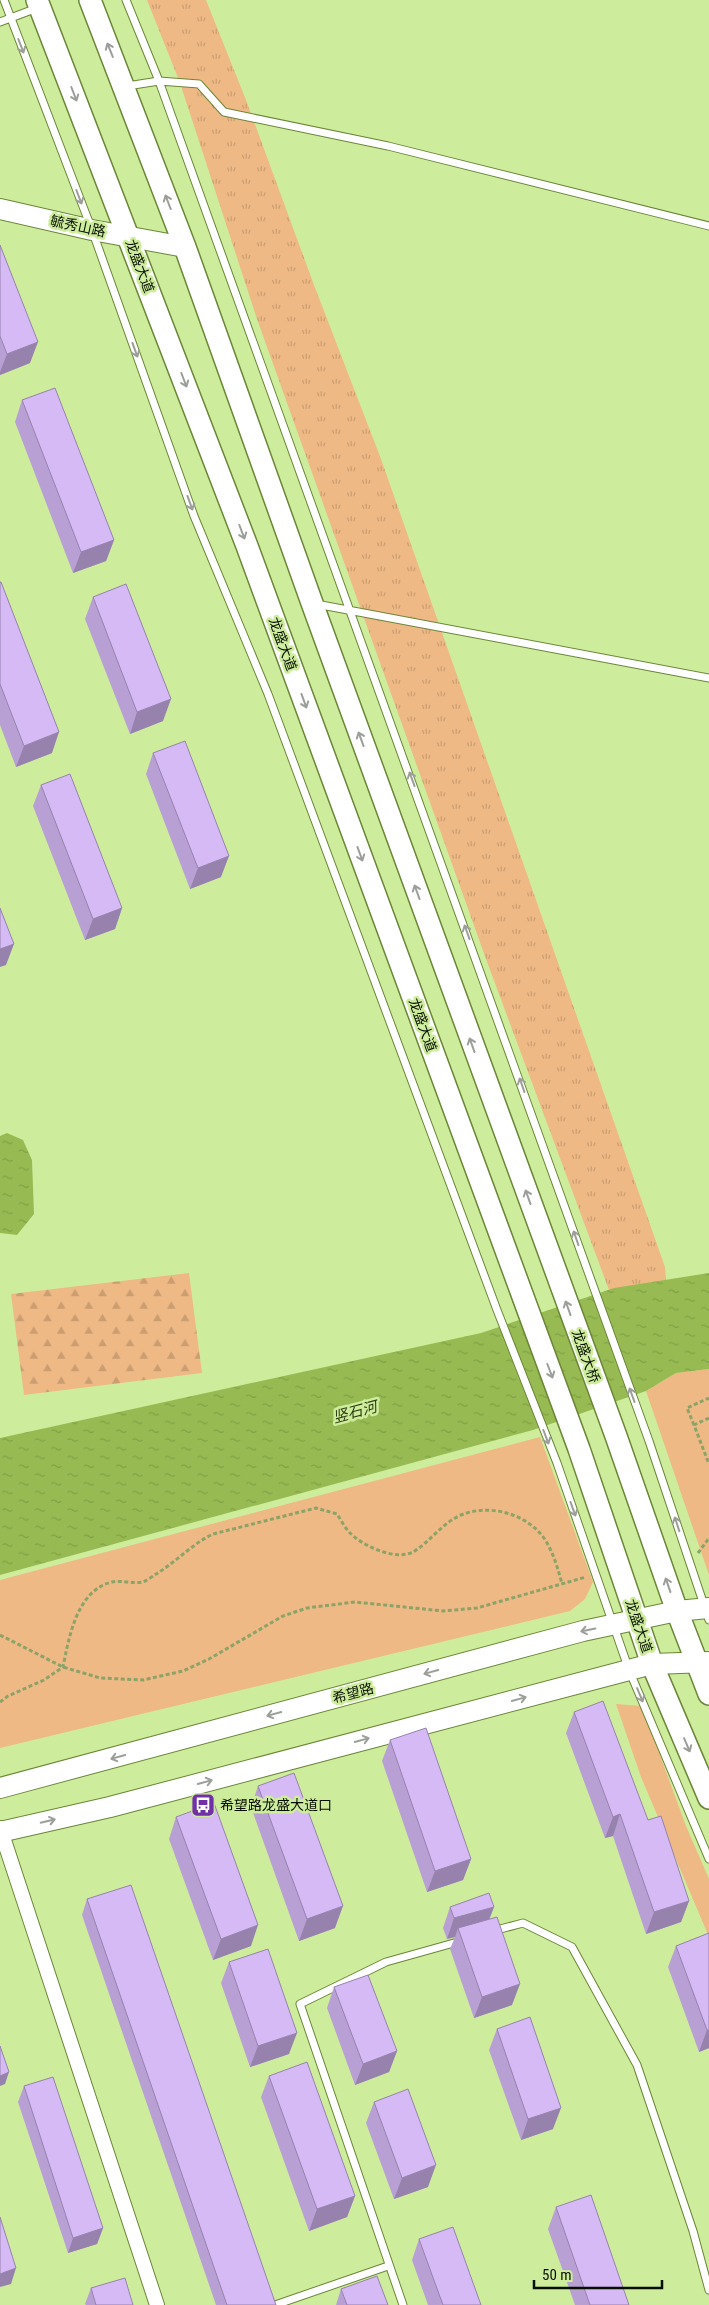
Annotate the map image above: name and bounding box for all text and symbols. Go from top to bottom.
one-way arrow [17,37,26,53]
one-way arrow [105,43,114,58]
one-way arrow [70,86,79,102]
one-way arrow [75,189,84,205]
one-way arrow [163,195,172,210]
street label: 毓秀山路 [49,212,107,240]
street label: 龙盛大道 [122,237,158,295]
one-way arrow [131,342,140,357]
one-way arrow [180,372,189,388]
one-way arrow [186,495,195,510]
one-way arrow [238,524,247,539]
street label: 龙盛大道 [266,615,300,673]
one-way arrow [300,693,309,708]
one-way arrow [356,732,365,747]
one-way arrow [407,772,416,788]
one-way arrow [356,846,365,861]
one-way arrow [412,885,421,900]
one-way arrow [462,925,471,940]
street label: 龙盛大道 [406,996,440,1054]
one-way arrow [467,1037,476,1053]
one-way arrow [517,1078,526,1093]
one-way arrow [523,1190,532,1206]
one-way arrow [571,1231,580,1247]
one-way arrow [563,1301,572,1316]
street label: 龙盛大桥 [569,1327,603,1385]
one-way arrow [546,1362,555,1378]
one-way arrow [627,1388,636,1403]
water label: 竖石河 [331,1397,382,1427]
one-way arrow [542,1428,551,1444]
one-way arrow [569,1501,578,1516]
one-way arrow [671,1516,681,1532]
one-way arrow [663,1578,672,1593]
street label: 龙盛大道 [622,1597,656,1655]
one-way arrow [581,1626,597,1635]
one-way arrow [424,1668,440,1677]
street label: 希望路 [331,1680,375,1706]
one-way arrow [636,1687,645,1702]
one-way arrow [511,1693,527,1703]
one-way arrow [267,1710,283,1720]
one-way arrow [354,1735,370,1744]
one-way arrow [682,1737,692,1752]
one-way arrow [110,1752,126,1762]
one-way arrow [197,1776,213,1786]
bus stop icon: 希望路龙盛大道口 [190,1792,216,1818]
place label: 希望路龙盛大道口 [220,1797,332,1813]
one-way arrow [39,1816,55,1825]
scale bar [534,2258,662,2290]
text: 50 m [542,2266,572,2284]

